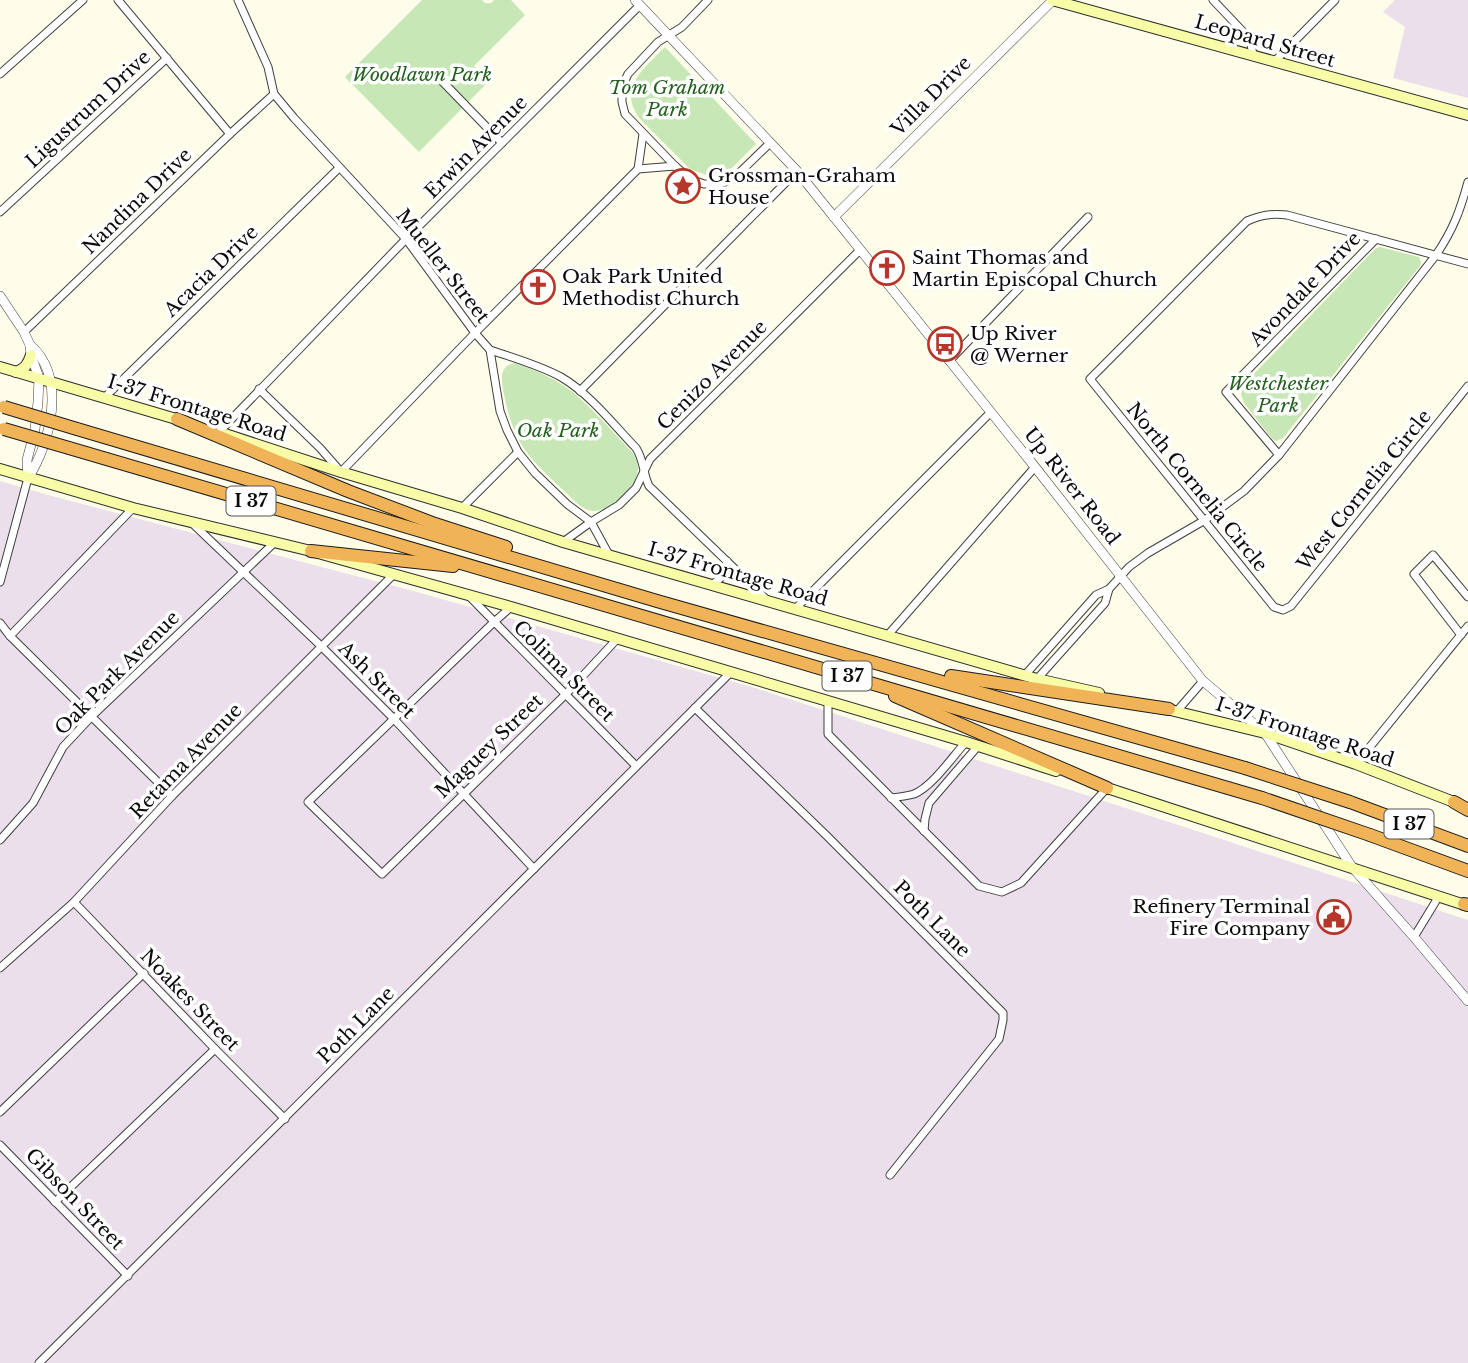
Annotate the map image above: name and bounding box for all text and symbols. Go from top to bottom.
street label: Leopard Street [1192,10,1339,72]
street label: Ligustrum Drive [21,45,155,173]
street label: Villa Drive [886,51,976,141]
park label: Woodlawn Park [352,63,492,86]
park label: Tom Graham Park [609,76,726,121]
street label: Erwin Avenue [420,91,532,203]
street label: Nandina Drive [78,143,196,259]
place label: Grossman-Graham House [708,164,896,209]
place icon: Grossman-Graham House [664,167,702,205]
street label: Mueller Street [391,204,495,328]
street label: Acacia Drive [158,220,263,322]
street label: Avondale Drive [1244,227,1366,352]
place label: Saint Thomas and Martin Episcopal Church [912,246,1157,291]
church icon: Saint Thomas and Martin Episcopal Church [868,249,906,287]
place label: Oak Park United Methodist Church [562,265,740,310]
church icon: Oak Park United Methodist Church [519,268,557,306]
street label: Cenizo Avenue [652,315,772,435]
place label: Up River @ Werner [970,322,1068,367]
bus stop icon: Up River @ Werner [926,325,964,363]
street label: I-37 Frontage Road [105,370,289,446]
park label: Westchester Park [1228,372,1329,417]
street label: North Cornelia Circle [1122,398,1272,576]
street label: West Cornelia Circle [1292,405,1436,576]
park label: Oak Park [517,419,599,442]
street label: Up River Road [1019,423,1125,549]
road number: I 37 [226,486,276,516]
street label: I-37 Frontage Road [645,537,831,611]
street label: Oak Park Avenue [50,606,184,740]
street label: Colima Street [509,616,620,727]
street label: Ash Street [333,636,421,724]
road number: I 37 [822,662,872,690]
street label: Maguey Street [431,688,548,803]
street label: I-37 Frontage Road [1213,692,1397,772]
street label: Retama Avenue [125,699,247,823]
road number: I 37 [1384,810,1434,838]
street label: Poth Lane [889,876,975,962]
place label: Refinery Terminal Fire Company [1133,895,1310,940]
public building icon: Refinery Terminal Fire Company [1315,898,1353,936]
street label: Noakes Street [136,944,245,1056]
street label: Poth Lane [313,982,399,1068]
street label: Gibson Street [21,1143,130,1255]

